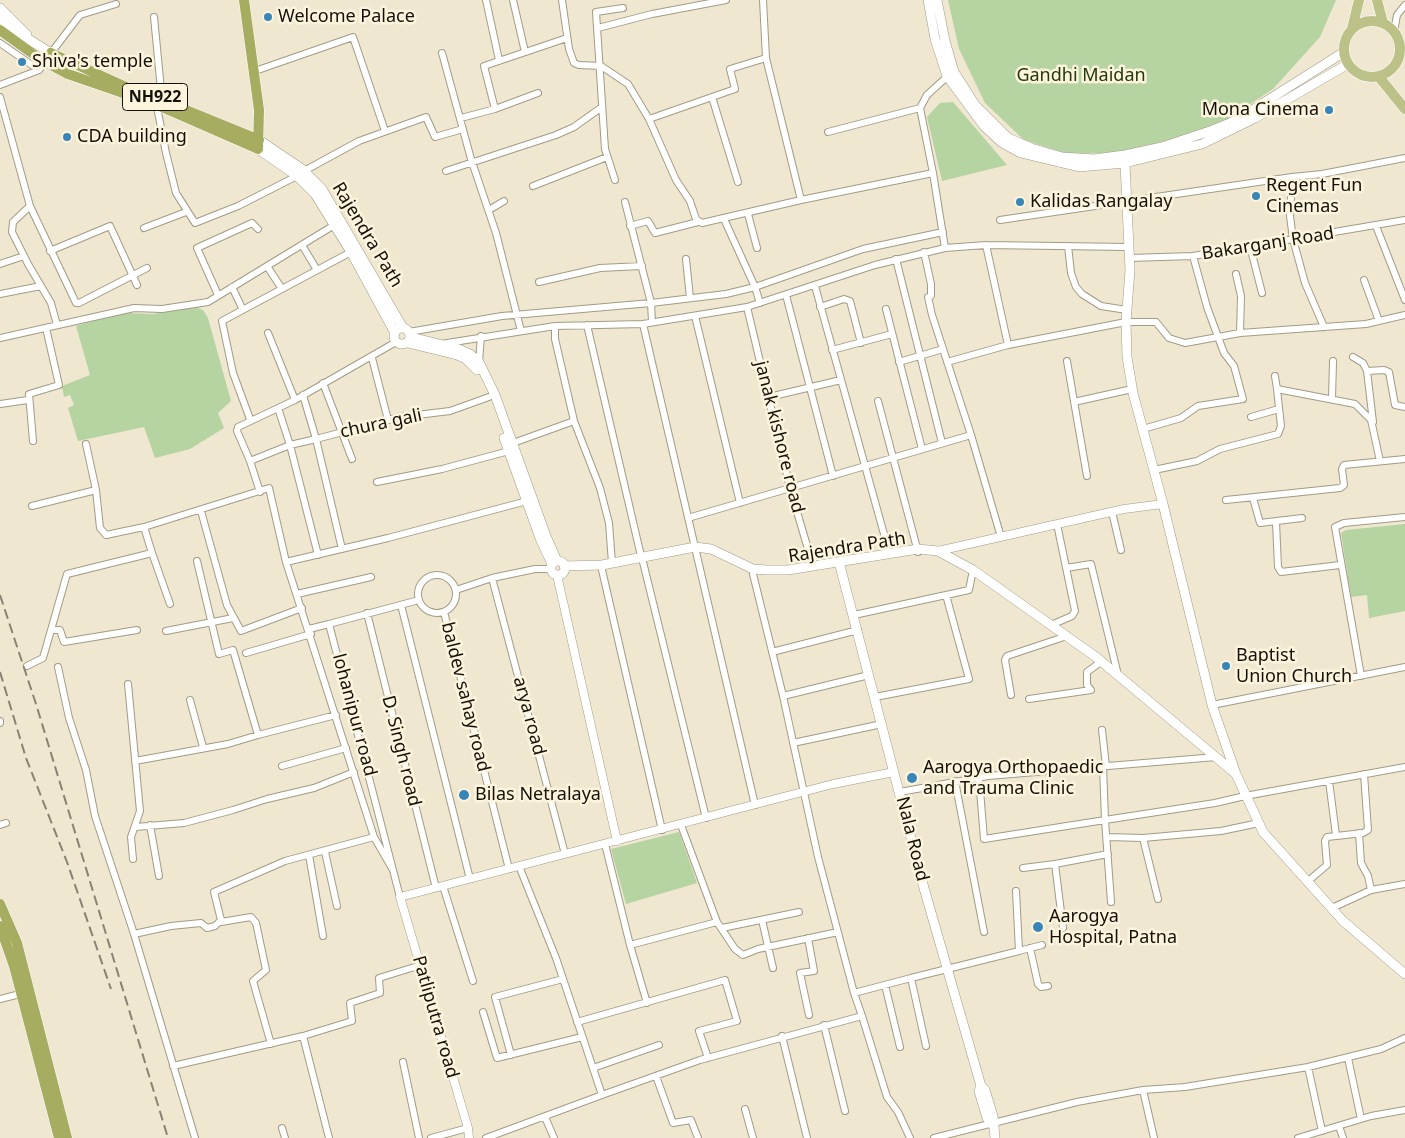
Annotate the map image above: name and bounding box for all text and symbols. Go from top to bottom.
place label: Welcome Palace [278,6,415,28]
marker: Welcome Palace [262,11,274,23]
place label: Shiva's temple [32,51,153,73]
marker: Shiva's temple [16,56,28,68]
park label: Gandhi Maidan [1016,65,1146,87]
road number: NH922 [122,84,188,110]
place label: Mona Cinema [1202,99,1319,121]
marker: Mona Cinema [1323,104,1335,116]
place label: CDA building [77,126,187,148]
marker: CDA building [61,131,73,143]
place label: Regent Fun Cinemas [1266,175,1362,218]
street label: Rajendra Path [327,179,407,291]
marker: Regent Fun Cinemas [1250,190,1262,202]
place label: Kalidas Rangalay [1030,191,1173,213]
marker: Kalidas Rangalay [1014,196,1026,208]
street label: Bakarganj Road [1200,223,1336,265]
street label: janak kishore road [750,359,808,515]
street label: chura gali [338,405,424,443]
street label: Rajendra Path [787,528,907,568]
street label: baldev sahay road [436,620,494,774]
place label: Baptist Union Church [1236,645,1352,688]
street label: lohanipur road [327,651,381,779]
marker: Baptist Union Church [1220,660,1232,672]
street label: arya road [508,674,550,758]
street label: D. Singh road [377,693,425,809]
place label: Aarogya Orthopaedic and Trauma Clinic [923,757,1103,800]
marker: Aarogya Orthopaedic and Trauma Clinic [905,771,919,785]
place label: Bilas Netralaya [475,784,601,806]
marker: Bilas Netralaya [457,788,471,802]
street label: Nala Road [891,794,933,884]
place label: Aarogya Hospital, Patna [1049,906,1177,949]
marker: Aarogya Hospital, Patna [1031,920,1045,934]
street label: Patliputra road [407,953,463,1081]

